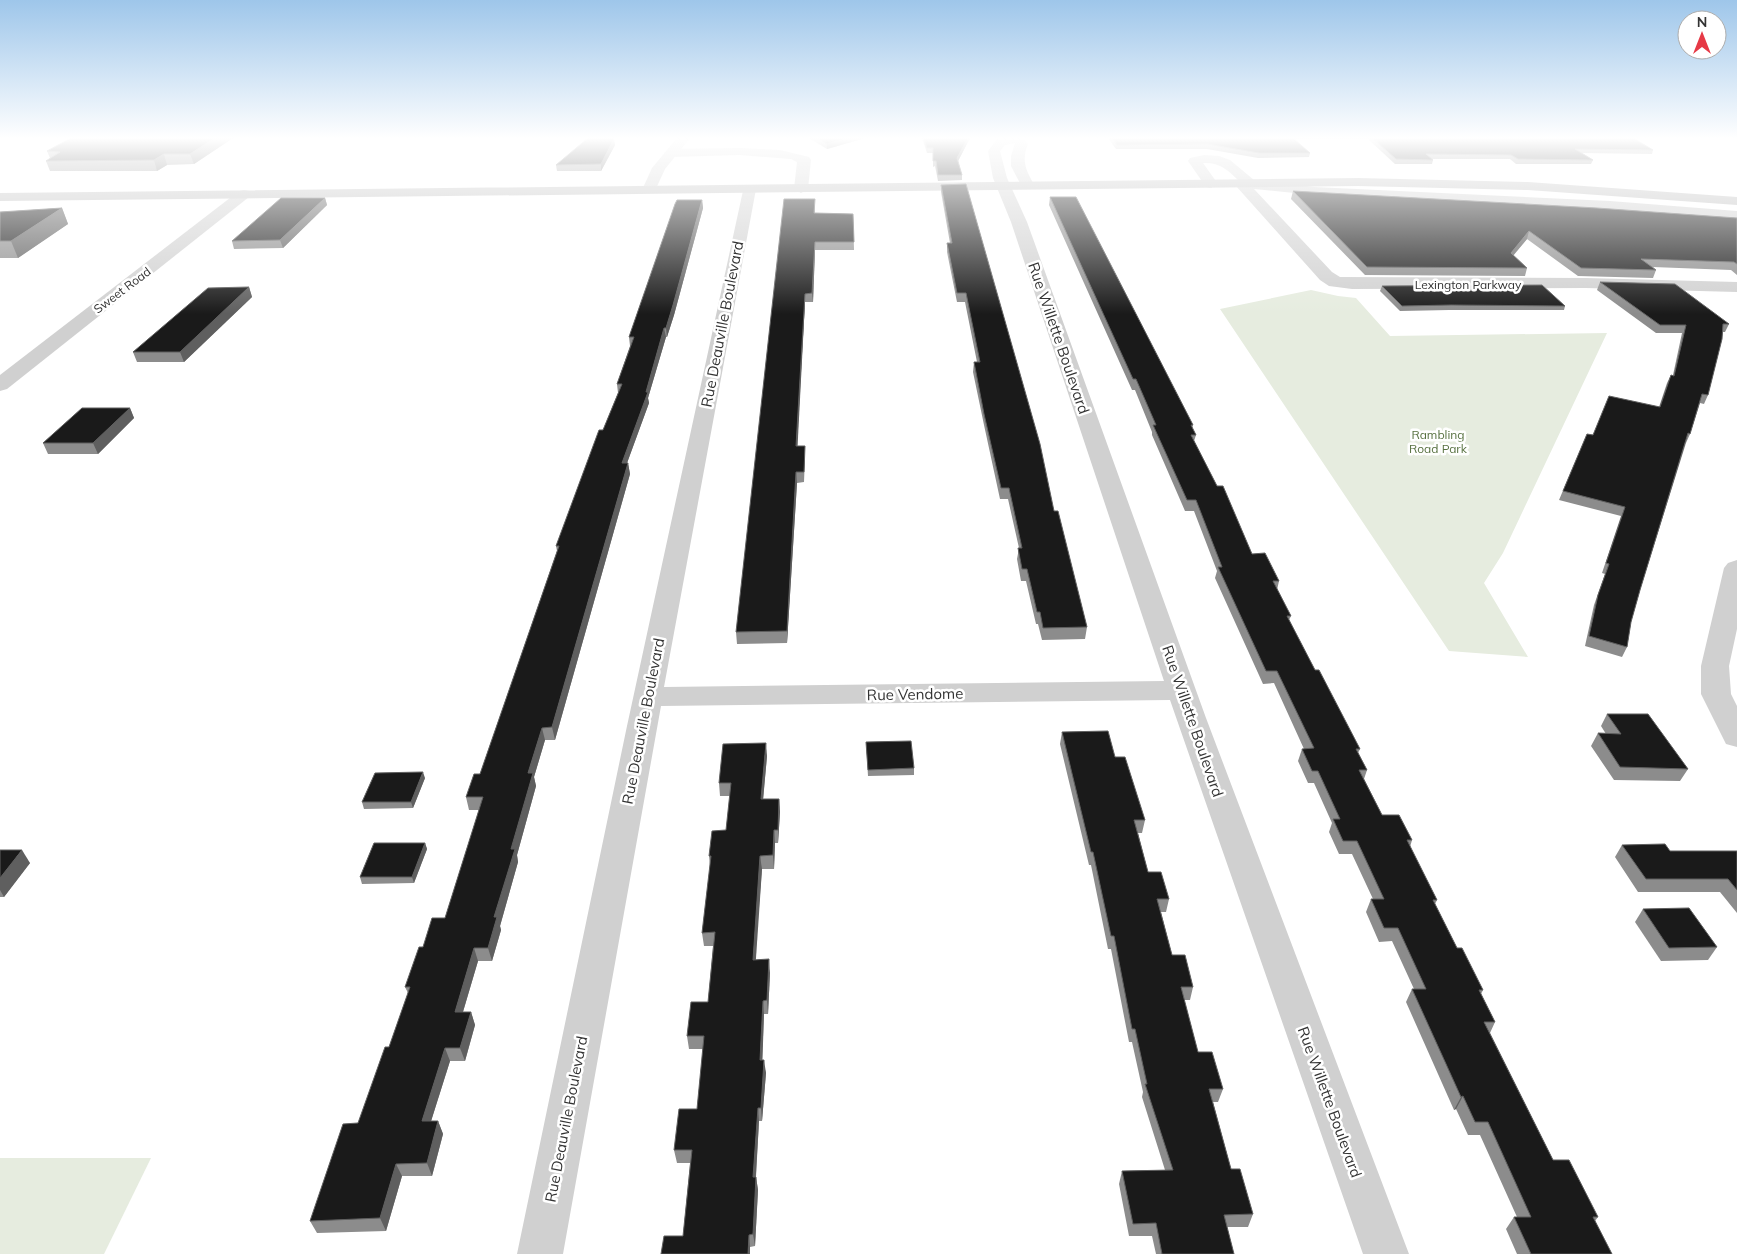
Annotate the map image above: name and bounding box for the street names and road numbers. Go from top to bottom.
street label: Rue Deauville Boulevard [697,239,747,409]
street label: Rue Willette Boulevard [1024,260,1094,416]
street label: Sweet Road [91,264,153,316]
street label: Lexington Parkway [1415,277,1522,292]
street label: Rue Deauville Boulevard [618,636,668,806]
street label: Rue Willette Boulevard [1158,643,1228,799]
street label: Rue Vendome [867,684,963,704]
street label: Rue Willette Boulevard [1294,1024,1366,1180]
street label: Rue Deauville Boulevard [541,1034,591,1204]

